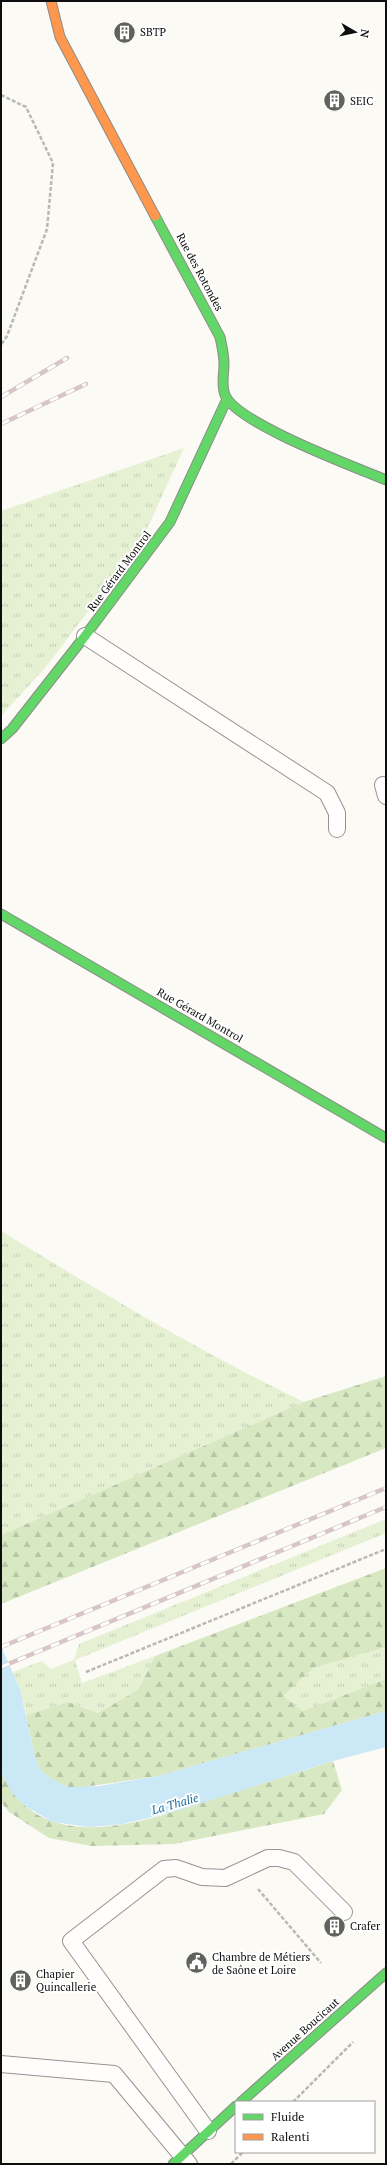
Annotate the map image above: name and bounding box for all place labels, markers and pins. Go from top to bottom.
building icon: SBTP [112,19,138,45]
place label: SBTP [140,25,166,39]
building icon: SEIC [322,88,348,114]
place label: SEIC [350,94,373,108]
building icon: Crafer [321,1913,347,1939]
place label: Crafer [350,1919,381,1933]
public building icon: Chambre de Métiers de Saône et Loire [183,1950,209,1976]
place label: Chambre de Métiers de Saône et Loire [212,1950,311,1977]
building icon: Chapier Quincallerie [8,1967,34,1993]
place label: Chapier Quincallerie [36,1967,97,1994]

